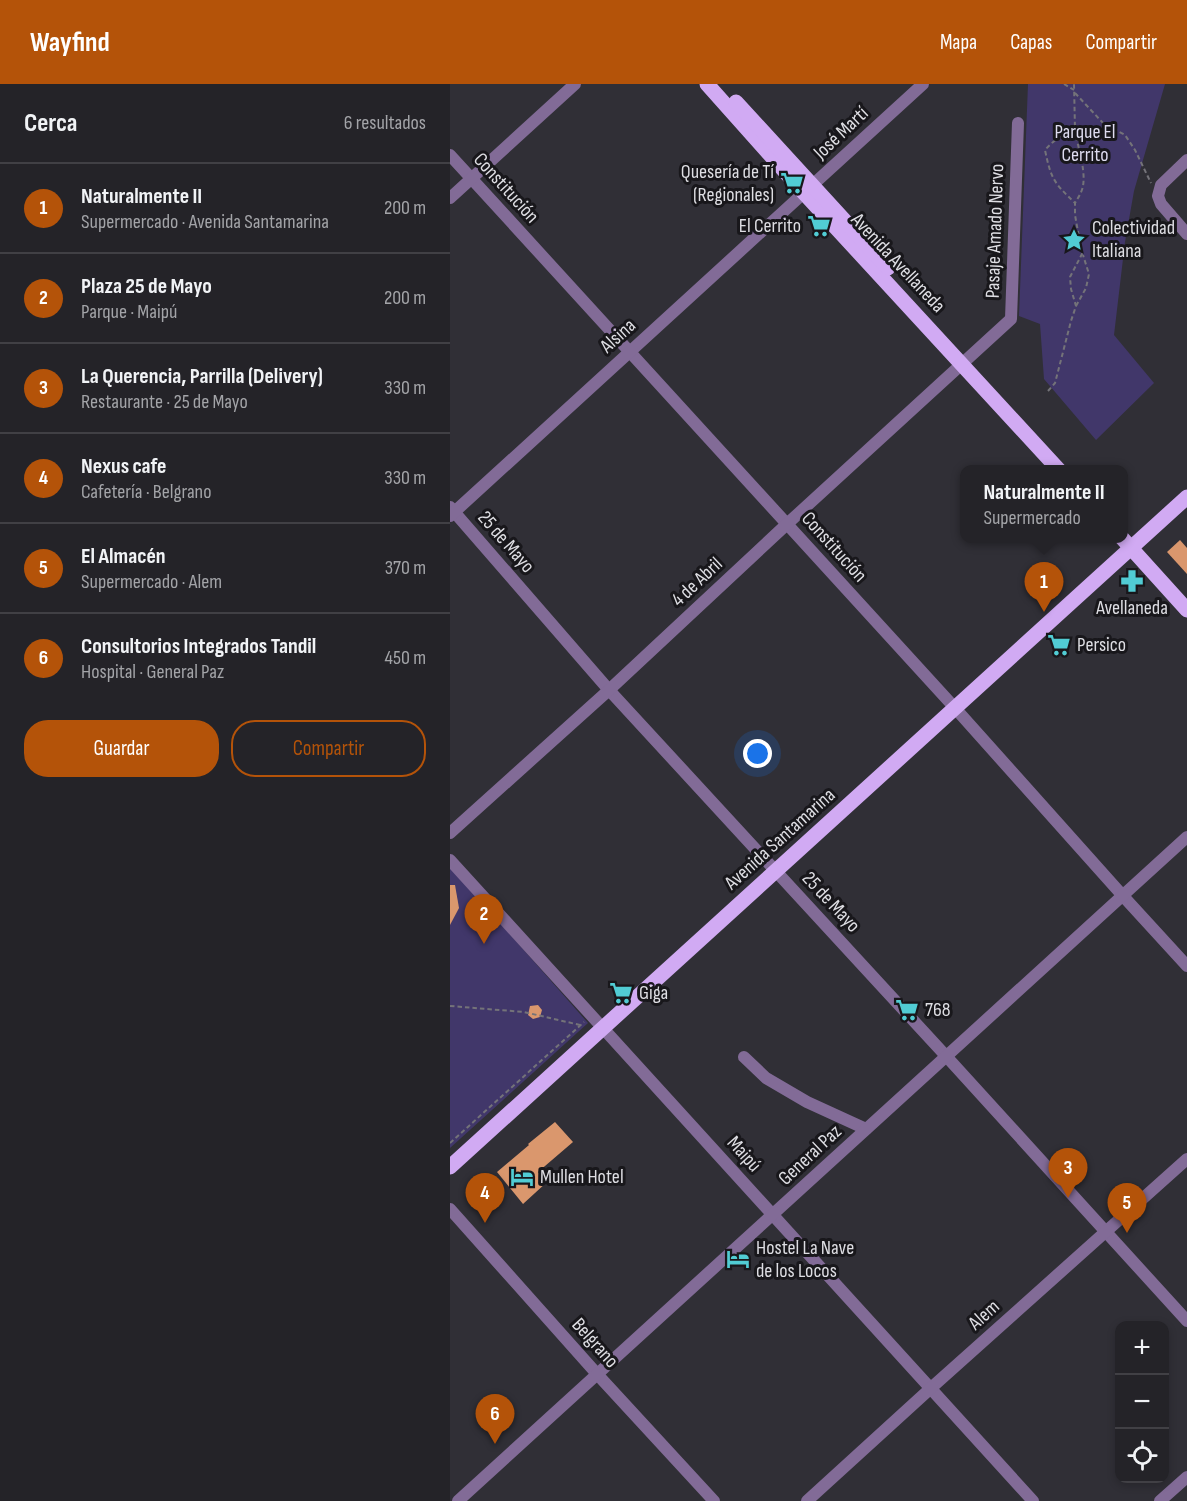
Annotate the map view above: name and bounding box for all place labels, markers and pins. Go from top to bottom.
place label: Quesería de Tí (Regionales) [681,160,774,207]
supermarket icon: Quesería de Tí (Regionales) [779,170,805,196]
supermarket icon: El Cerrito [806,213,832,239]
place label: El Cerrito [739,214,801,238]
place label: Colectividad Italiana [1092,216,1175,263]
place icon: Colectividad Italiana [1061,227,1087,253]
pin: 1 [1024,562,1064,612]
pharmacy icon: Avellaneda [1119,568,1145,594]
place label: Avellaneda [1095,596,1168,620]
supermarket icon: Persico [1046,632,1072,658]
place label: Persico [1077,633,1126,657]
pin: 2 [465,894,504,944]
supermarket icon: Giga [608,980,634,1006]
place label: Giga [639,981,668,1005]
supermarket icon: 768 [894,997,920,1023]
place label: 768 [925,998,951,1022]
pin: 3 [1048,1148,1088,1198]
hotel icon: Mullen Hotel [509,1164,535,1190]
place label: Mullen Hotel [540,1165,624,1189]
pin: 4 [465,1174,504,1223]
pin: 5 [1108,1184,1146,1233]
place label: Hostel La Nave de los Locos [756,1236,854,1283]
hotel icon: Hostel La Nave de los Locos [725,1246,751,1272]
pin: 6 [476,1394,514,1444]

